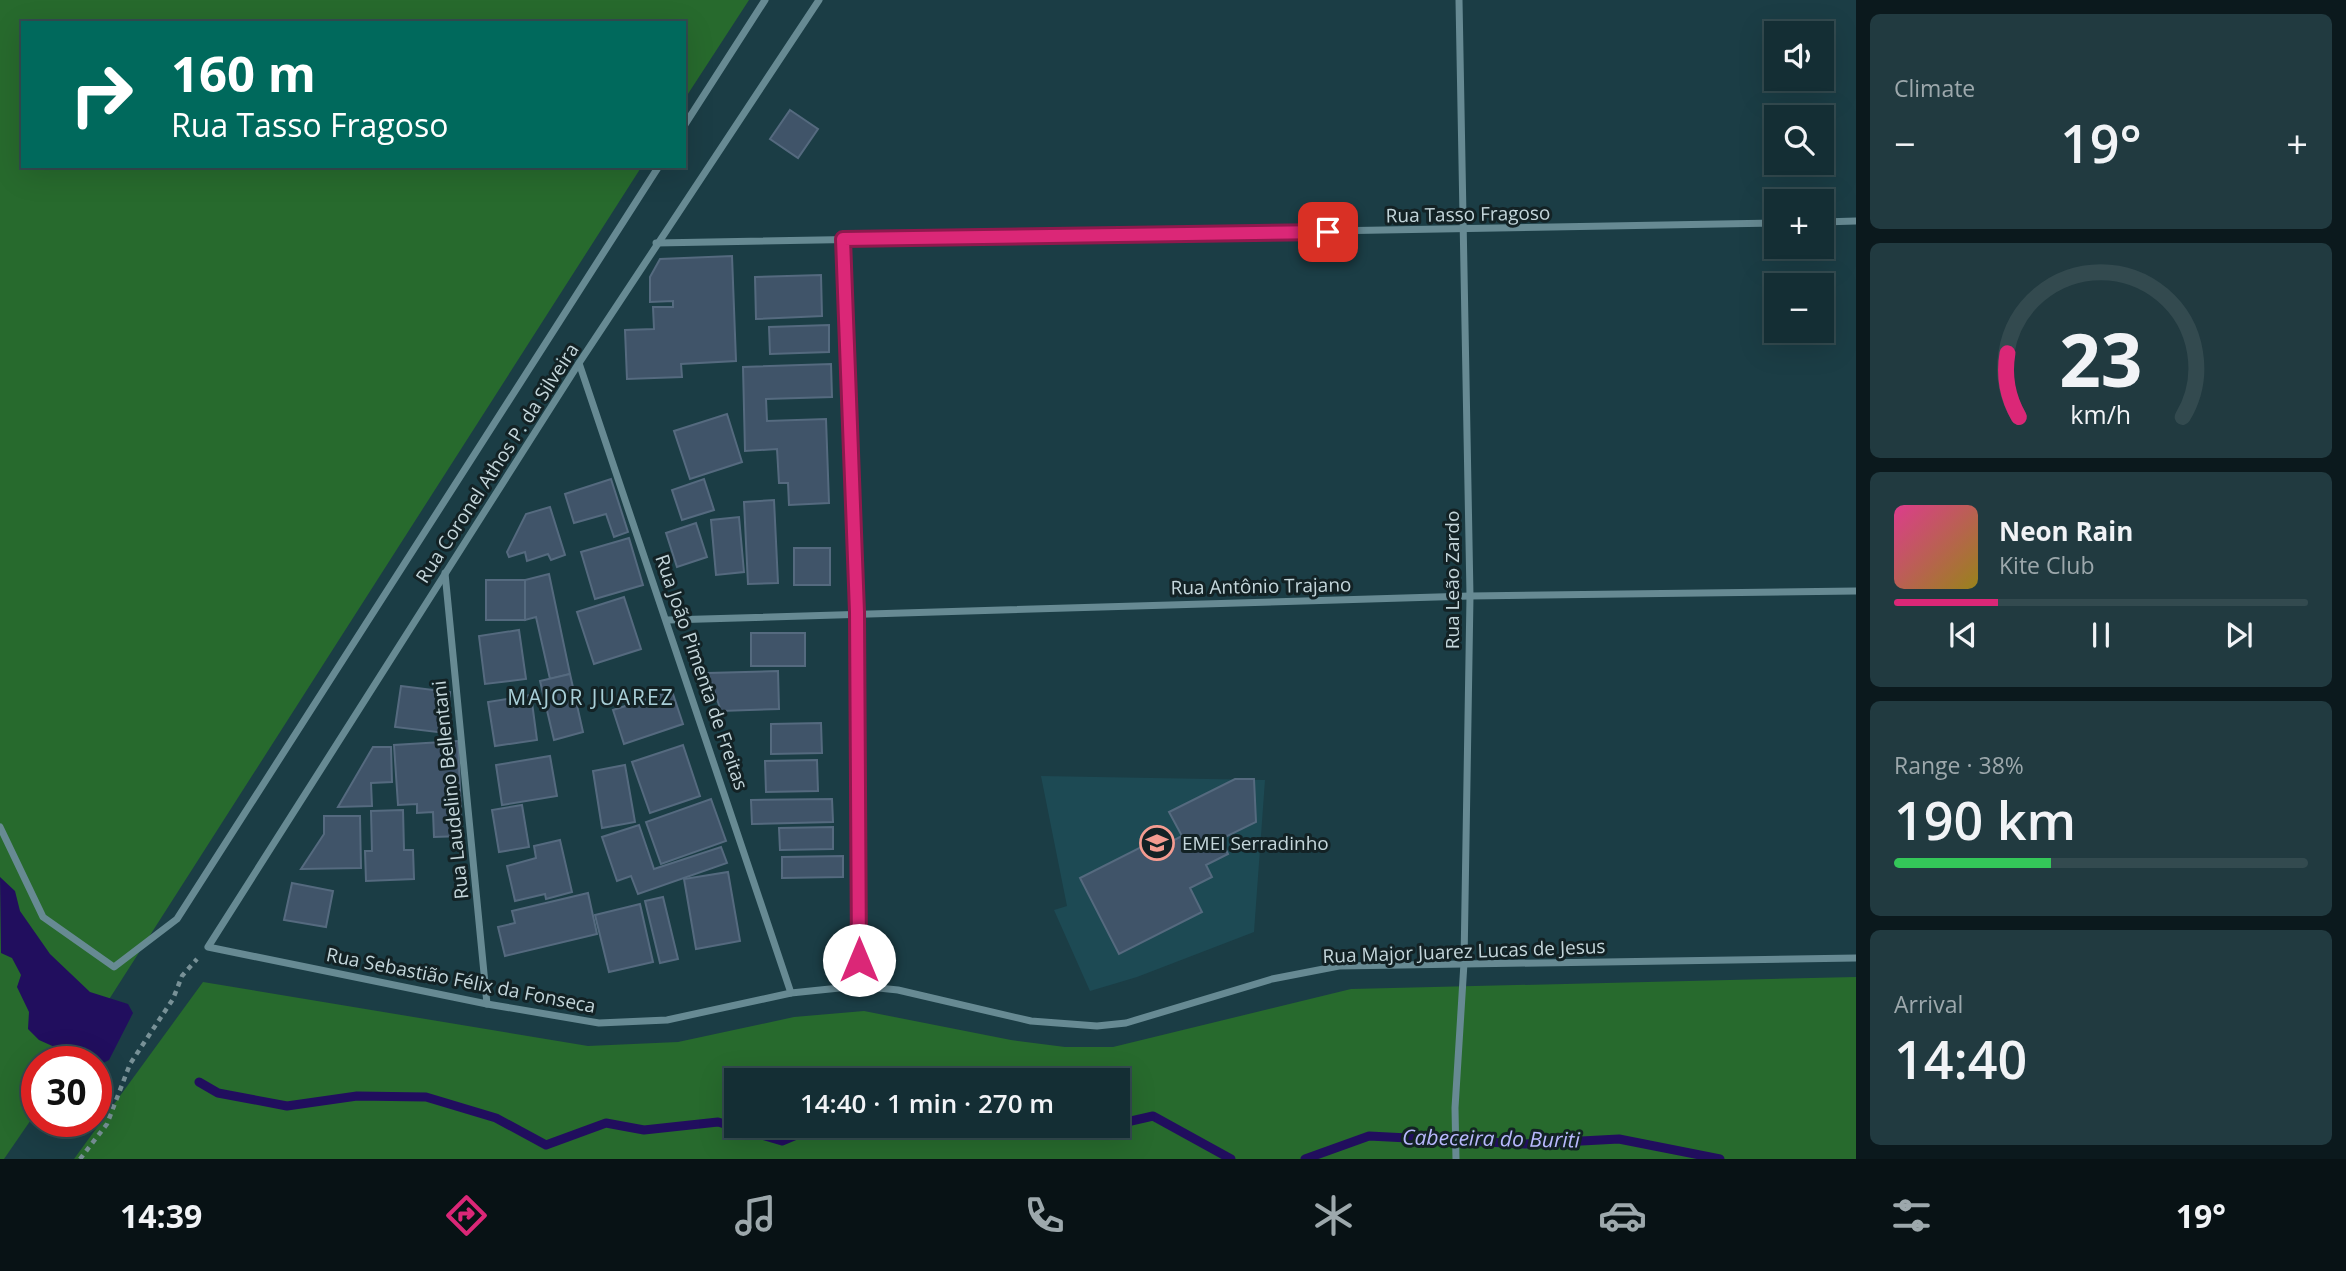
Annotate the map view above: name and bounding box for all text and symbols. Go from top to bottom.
map controls [1764,21,1834,343]
button: sound [1764,21,1834,91]
text: 160 m [171,40,316,106]
icon: right [56,49,147,140]
text: Climate [1894,72,1975,104]
text: Rua Tasso Fragoso [171,103,448,146]
button: search [1764,105,1834,175]
text: 19° [2060,107,2142,178]
text: − [1894,117,1916,169]
text: + [2286,117,2308,169]
button: + [1764,189,1834,259]
street label: Rua Tasso Fragoso [1385,200,1551,228]
pin [1298,202,1358,262]
icon: arrive [1309,213,1347,251]
button: − [1764,273,1834,343]
text: 23 [2059,309,2143,408]
street label: Rua Coronel Athos P. da Silveira [410,338,584,588]
text: km/h [2071,396,2131,430]
street label: Rua Leão Zardo [1439,511,1465,649]
text: Neon Rain [1999,513,2133,549]
text: Kite Club [1999,549,2094,581]
street label: Rua João Pimenta de Freitas [649,551,755,793]
street label: Rua Antônio Trajano [1170,571,1352,601]
icon: previous [1944,616,1982,654]
icon: pause [2082,616,2120,654]
icon: next [2220,616,2258,654]
street label: Rua Laudelino Bellentani [426,679,474,901]
district label: MAJOR JUAREZ [507,683,675,711]
text: Range · 38% [1894,749,2024,781]
text: 190 km [1894,784,2076,855]
school or university icon: EMEI Serradinho [1138,824,1176,862]
place label: EMEI Serradinho [1182,830,1329,856]
position arrow [822,923,896,997]
street label: Rua Major Juarez Lucas de Jesus [1322,933,1606,969]
street label: Rua Sebastião Félix da Fonseca [324,941,598,1019]
text: Arrival [1894,988,1963,1020]
text: 14:40 [1894,1023,2027,1094]
speed limit sign: 30 [21,1046,112,1137]
text: 14:40 · 1 min · 270 m [800,1085,1054,1121]
water label: Cabeceira do Buriti [1402,1122,1581,1154]
icon: directions [442,1191,491,1240]
icon: music [731,1191,780,1240]
icon: phone [1020,1191,1069,1240]
icon: climate [1309,1191,1358,1240]
icon: car [1598,1191,1647,1240]
icon: filters [1887,1191,1936,1240]
text: 14:39 [120,1194,202,1237]
text: 19° [2176,1194,2226,1237]

